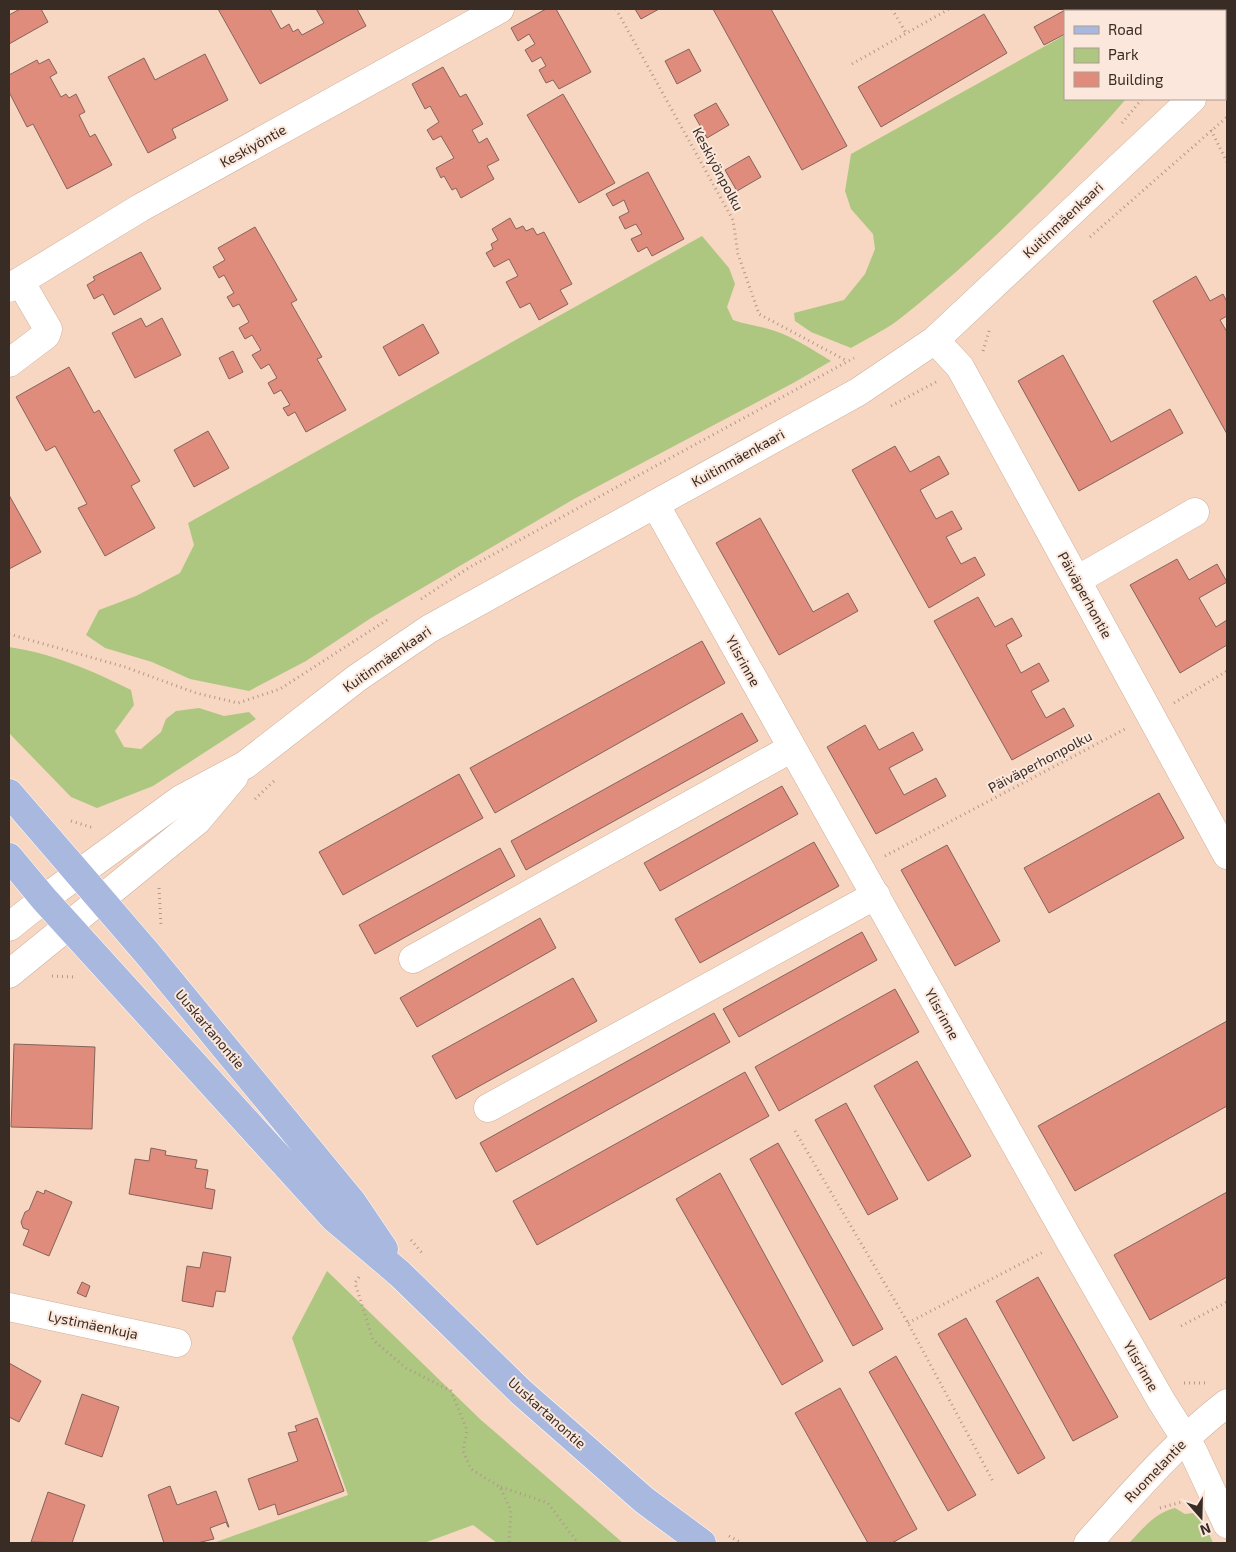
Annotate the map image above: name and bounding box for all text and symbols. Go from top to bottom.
legend [1064,10,1226,100]
text: Road [1108,20,1143,38]
text: Park [1108,45,1139,63]
text: Building [1108,70,1164,88]
street label: Keskiyöntie [217,120,289,171]
street label: Keskiyönpolku [689,124,748,213]
street label: Kuitinmäenkaari [1019,178,1106,261]
street label: Kuitinmäenkaari [688,425,787,490]
street label: Päiväperhontie [1055,549,1116,641]
street label: Kuitinmäenkaari [339,622,434,695]
street label: Ylisrinne [723,632,764,689]
street label: Päiväperhonpolku [985,727,1095,796]
street label: Ylisrinne [922,985,963,1042]
street label: Uuskartanontie [172,986,249,1072]
street label: Lystimäenkuja [47,1307,140,1342]
street label: Ylisrinne [1120,1337,1163,1394]
street label: Uuskartanontie [505,1373,590,1452]
street label: Ruomelantie [1121,1436,1189,1506]
north arrow [1176,1492,1226,1542]
text: N [1198,1520,1213,1539]

